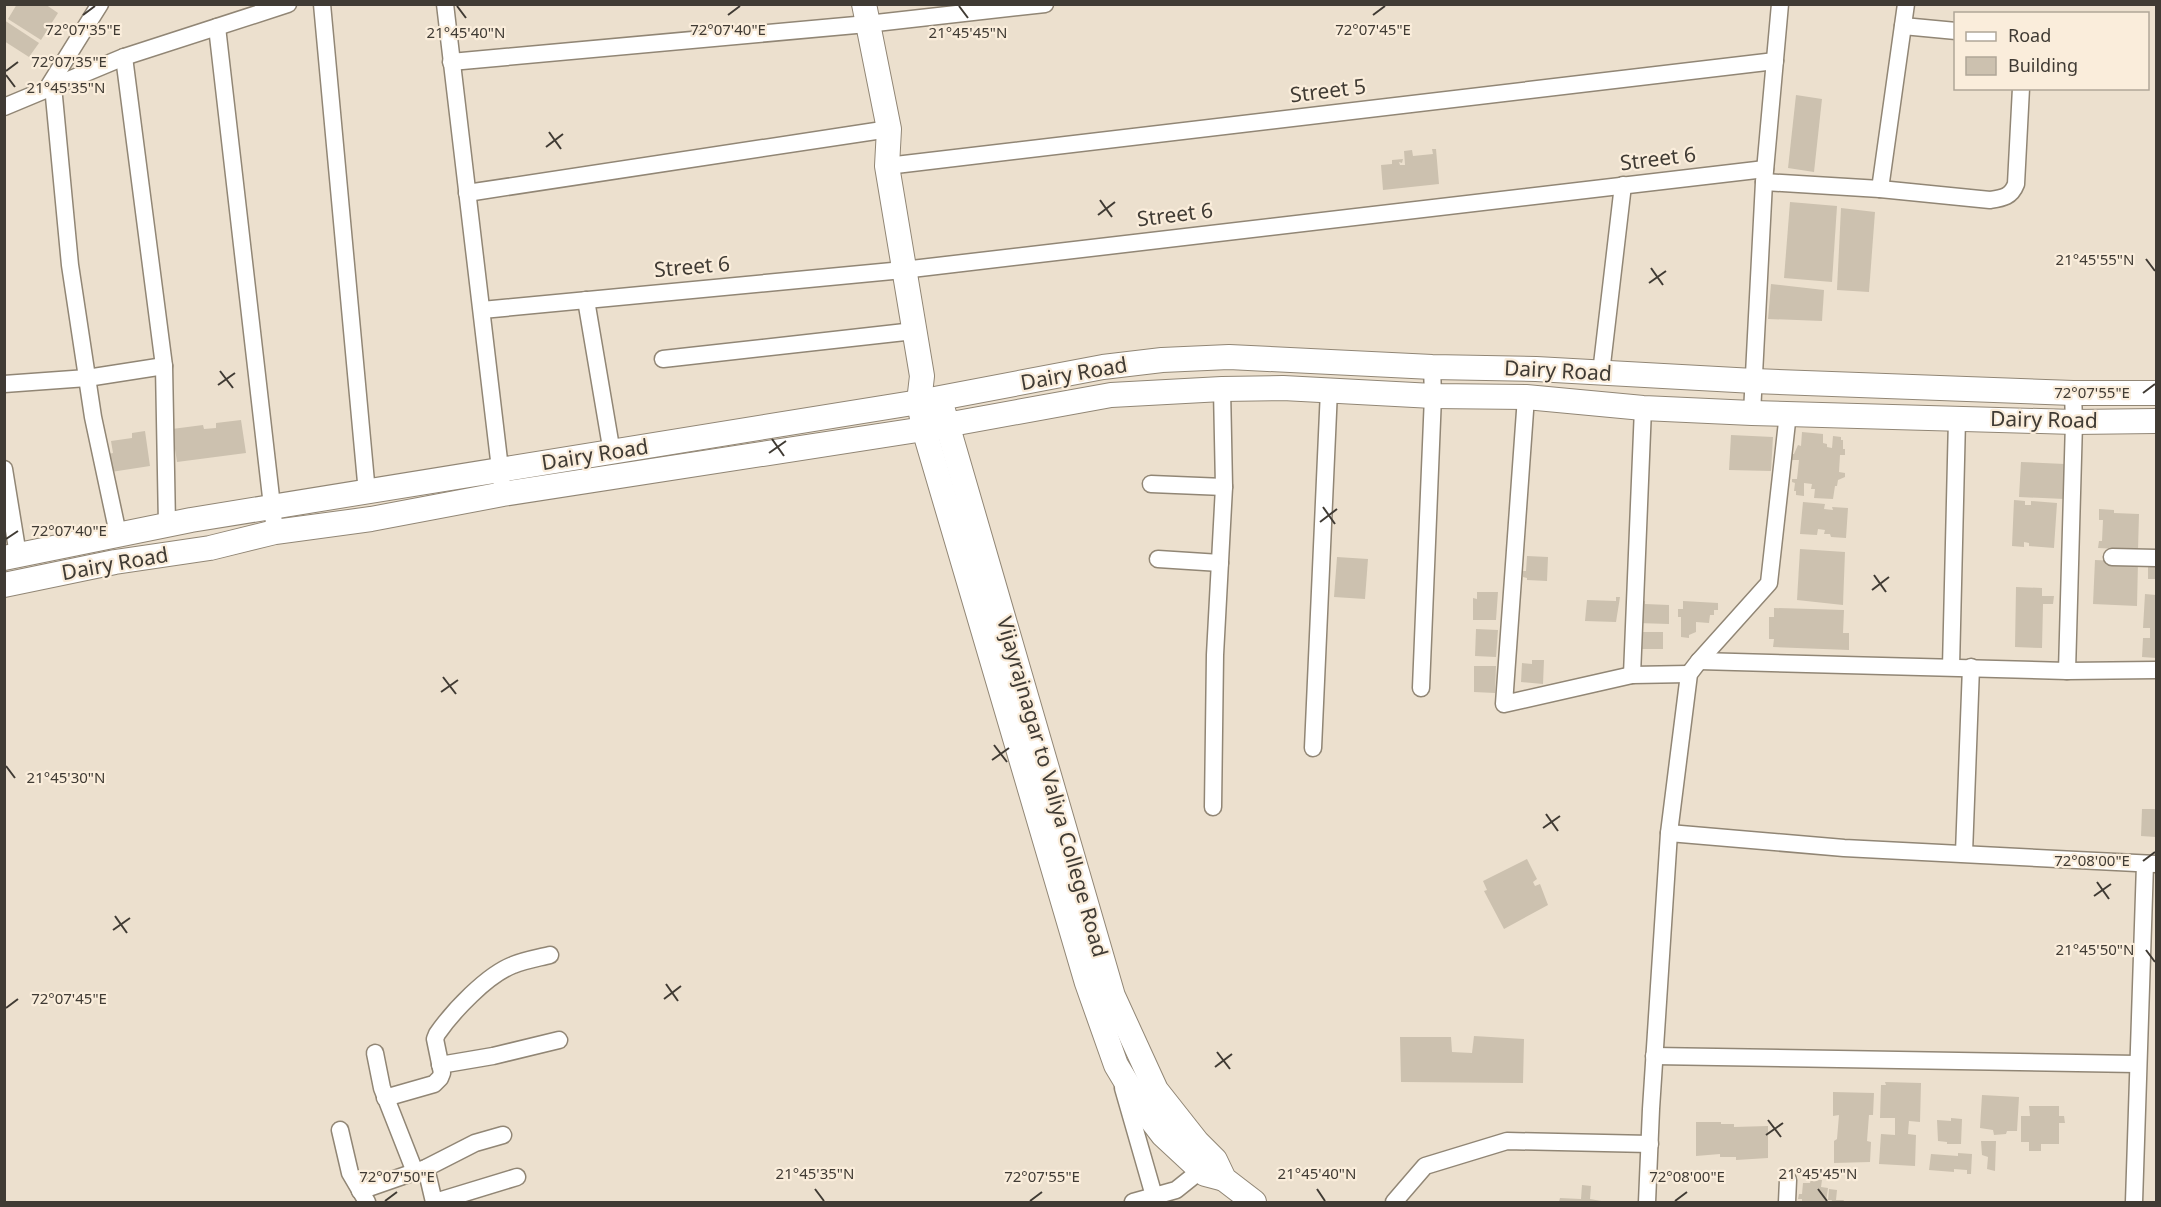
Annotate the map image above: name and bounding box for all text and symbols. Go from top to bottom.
legend [1954,12,2149,90]
text: 72°07'35"E [45,19,121,39]
text: 72°07'40"E [690,19,766,39]
text: 72°07'45"E [1335,19,1411,39]
text: 21°45'40"N [427,22,505,42]
text: 21°45'45"N [929,22,1007,42]
text: Road [2008,23,2051,47]
text: 72°07'35"E [31,51,107,71]
text: Building [2008,53,2078,77]
street label: Street 5 [1288,71,1367,109]
text: 21°45'35"N [27,77,105,97]
street label: Street 6 [1618,139,1697,177]
street label: Street 6 [1135,195,1214,233]
street label: Street 6 [653,249,731,283]
text: 21°45'55"N [2056,249,2134,269]
street label: Dairy Road [1018,350,1129,396]
street label: Dairy Road [1503,353,1613,387]
text: 72°07'55"E [2054,382,2130,402]
street label: Dairy Road [1990,404,2098,434]
street label: Dairy Road [539,432,650,476]
text: 72°07'40"E [31,520,107,540]
street label: Dairy Road [59,540,170,586]
street label: Vijayrajnagar to Valiya College Road [991,613,1115,960]
text: 21°45'30"N [27,767,105,787]
text: 72°08'00"E [2054,850,2130,870]
text: 21°45'50"N [2056,939,2134,959]
text: 72°07'45"E [31,988,107,1008]
text: 21°45'35"N [776,1163,854,1183]
text: 21°45'40"N [1278,1163,1356,1183]
text: 21°45'45"N [1779,1163,1857,1183]
text: 72°07'50"E [359,1166,435,1186]
text: 72°07'55"E [1004,1166,1080,1186]
text: 72°08'00"E [1649,1166,1725,1186]

